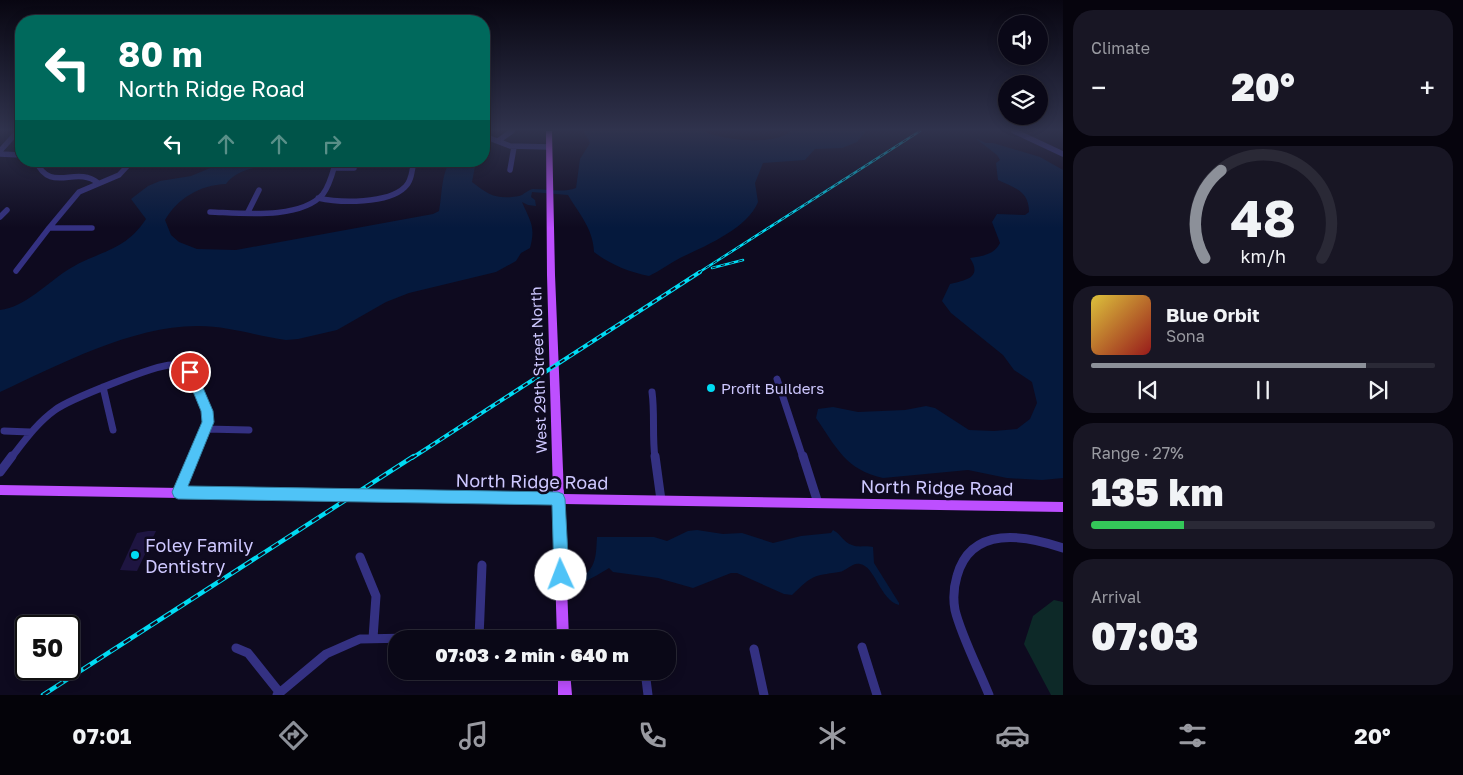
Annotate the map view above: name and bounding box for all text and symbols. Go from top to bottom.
map controls [998,15,1048,125]
button: sound [998,15,1048,65]
text: 80 m [118,33,203,75]
icon: left [35,35,100,100]
text: Climate [1091,38,1150,58]
text: 20° [1231,64,1295,109]
text: − [1091,71,1106,104]
text: + [1420,71,1435,104]
text: North Ridge Road [118,75,305,102]
button: layers [998,75,1048,125]
icon: left [159,130,187,158]
icon: ahead [212,130,240,158]
icon: ahead [265,130,293,158]
icon: right [318,130,346,158]
text: 48 [1230,186,1296,248]
text: km/h [1240,245,1286,267]
street label: West 29th Street North [526,286,550,454]
text: Blue Orbit [1166,303,1260,326]
text: Sona [1166,326,1205,346]
pin [169,351,211,393]
icon: arrive [176,358,204,386]
icon: previous [1134,376,1162,404]
icon: pause [1249,376,1277,404]
icon: next [1364,376,1392,404]
place label: Profit Builders [721,379,824,397]
marker: Profit Builders [705,382,717,394]
text: Range · 27% [1091,443,1184,463]
street label: North Ridge Road [455,469,609,493]
text: 135 km [1091,469,1223,514]
street label: North Ridge Road [860,475,1014,499]
place label: Foley Family Dentistry [145,534,253,577]
position arrow [534,548,586,600]
marker: Foley Family Dentistry [129,549,141,561]
text: Arrival [1091,587,1141,607]
text: 07:03 [1091,613,1198,658]
speed limit sign: 50 [15,615,80,680]
text: 07:03 · 2 min · 640 m [435,643,629,666]
icon: directions [276,718,311,753]
icon: music [456,718,491,753]
icon: phone [635,718,670,753]
icon: climate [815,718,850,753]
icon: car [995,718,1030,753]
icon: filters [1175,718,1210,753]
text: 07:01 [72,722,131,749]
text: 20° [1354,722,1391,749]

